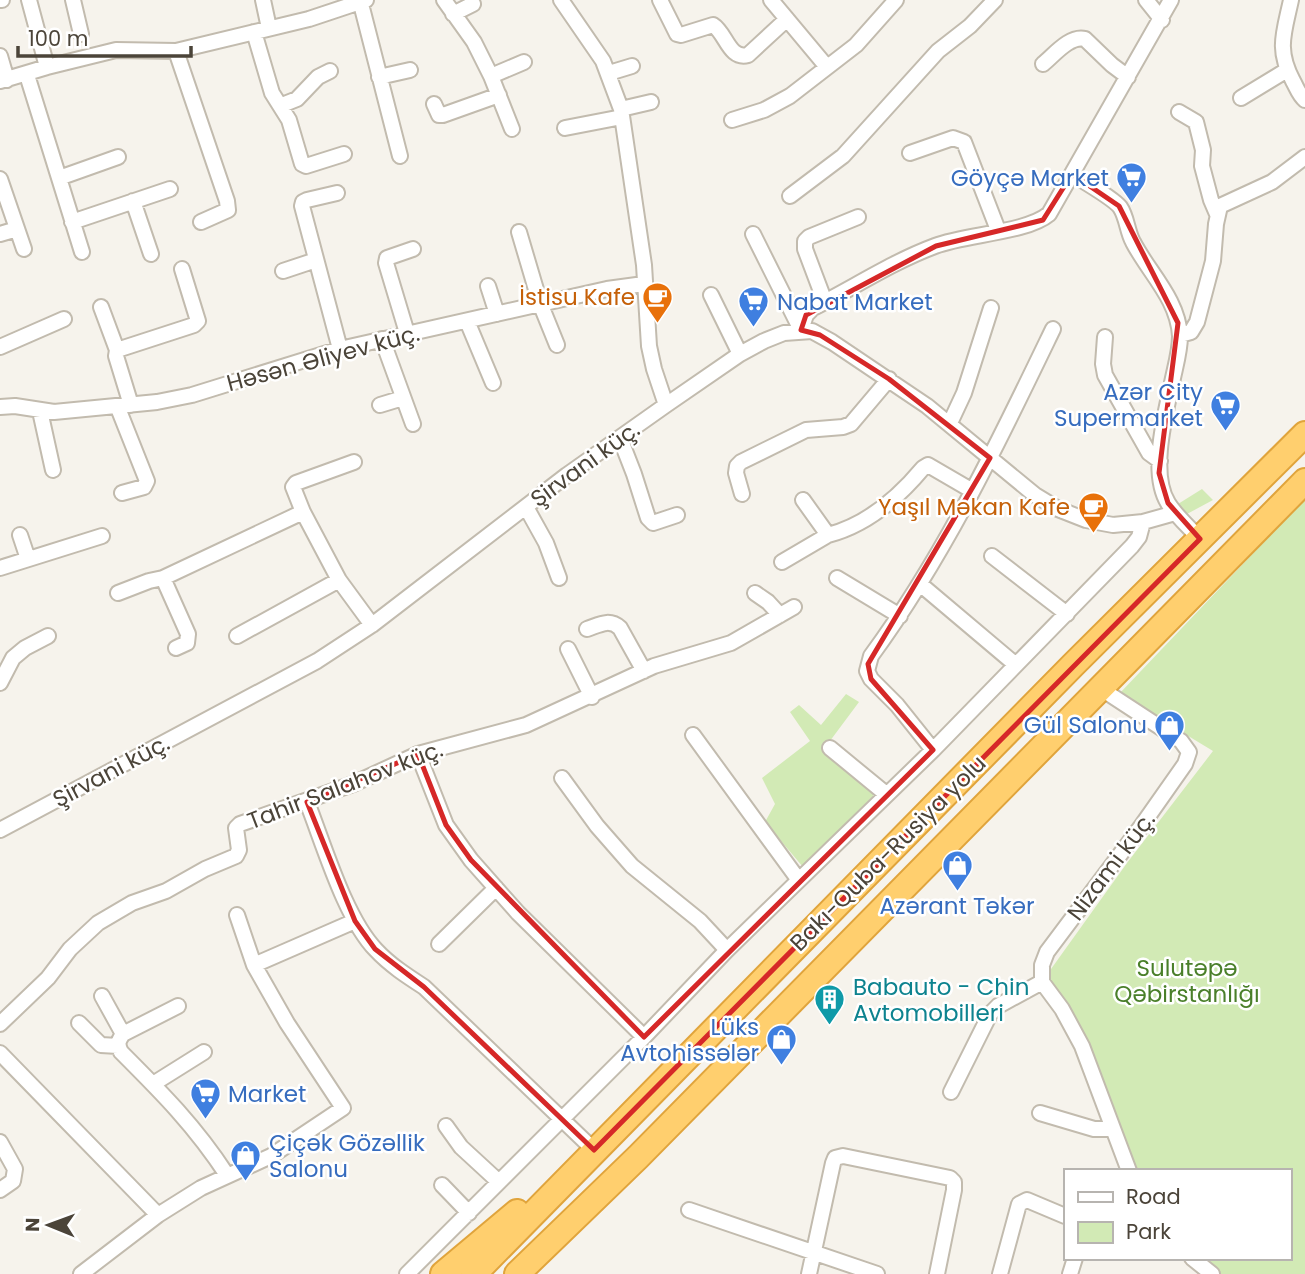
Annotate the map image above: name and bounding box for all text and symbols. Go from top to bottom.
scale bar [18,14,191,58]
text: 100 m [28,24,88,53]
supermarket icon: Göyçə Market [1115,161,1149,205]
place label: Göyçə Market [951,162,1109,194]
cafe icon: İstisu Kafe [641,280,675,324]
place label: İstisu Kafe [519,281,635,313]
supermarket icon: Nabat Market [737,285,771,329]
place label: Nabat Market [777,286,933,318]
street label: Həsən Əliyev küç. [223,317,423,399]
place label: Azər City Supermarket [1054,376,1203,434]
supermarket icon: Azər City Supermarket [1209,388,1243,432]
street label: Şirvani küç. [524,413,646,515]
cafe icon: Yaşıl Məkan Kafe [1076,490,1110,534]
place label: Yaşıl Məkan Kafe [878,491,1070,523]
shop icon: Gül Salonu [1153,708,1187,752]
place label: Gül Salonu [1024,709,1147,741]
street label: Şirvani küç. [47,727,175,815]
street label: Tahir Salahov küç. [243,733,447,837]
street label: Bakı-Quba-Rusiya yolu [783,748,993,958]
street label: Nizami küç. [1059,805,1163,927]
shop icon: Azərant Təkər [940,848,974,892]
place label: Azərant Təkər [880,890,1034,922]
park label: Sulutəpə Qəbirstanlığı [1114,952,1260,1010]
place label: Babauto - Chin Avtomobilleri [853,971,1029,1029]
building icon: Babauto - Chin Avtomobilleri [813,983,847,1027]
place label: Lüks Avtohissələr [620,1011,759,1069]
shop icon: Lüks Avtohissələr [765,1023,799,1067]
supermarket icon: Market [188,1077,222,1121]
place label: Market [228,1078,306,1110]
place label: Çiçək Gözəllik Salonu [269,1127,425,1185]
shop icon: Çiçək Gözəllik Salonu [229,1139,263,1183]
legend [1064,1169,1291,1260]
text: Road [1126,1182,1181,1211]
north arrow [14,1190,84,1260]
text: N [19,1217,46,1232]
text: Park [1126,1217,1171,1246]

